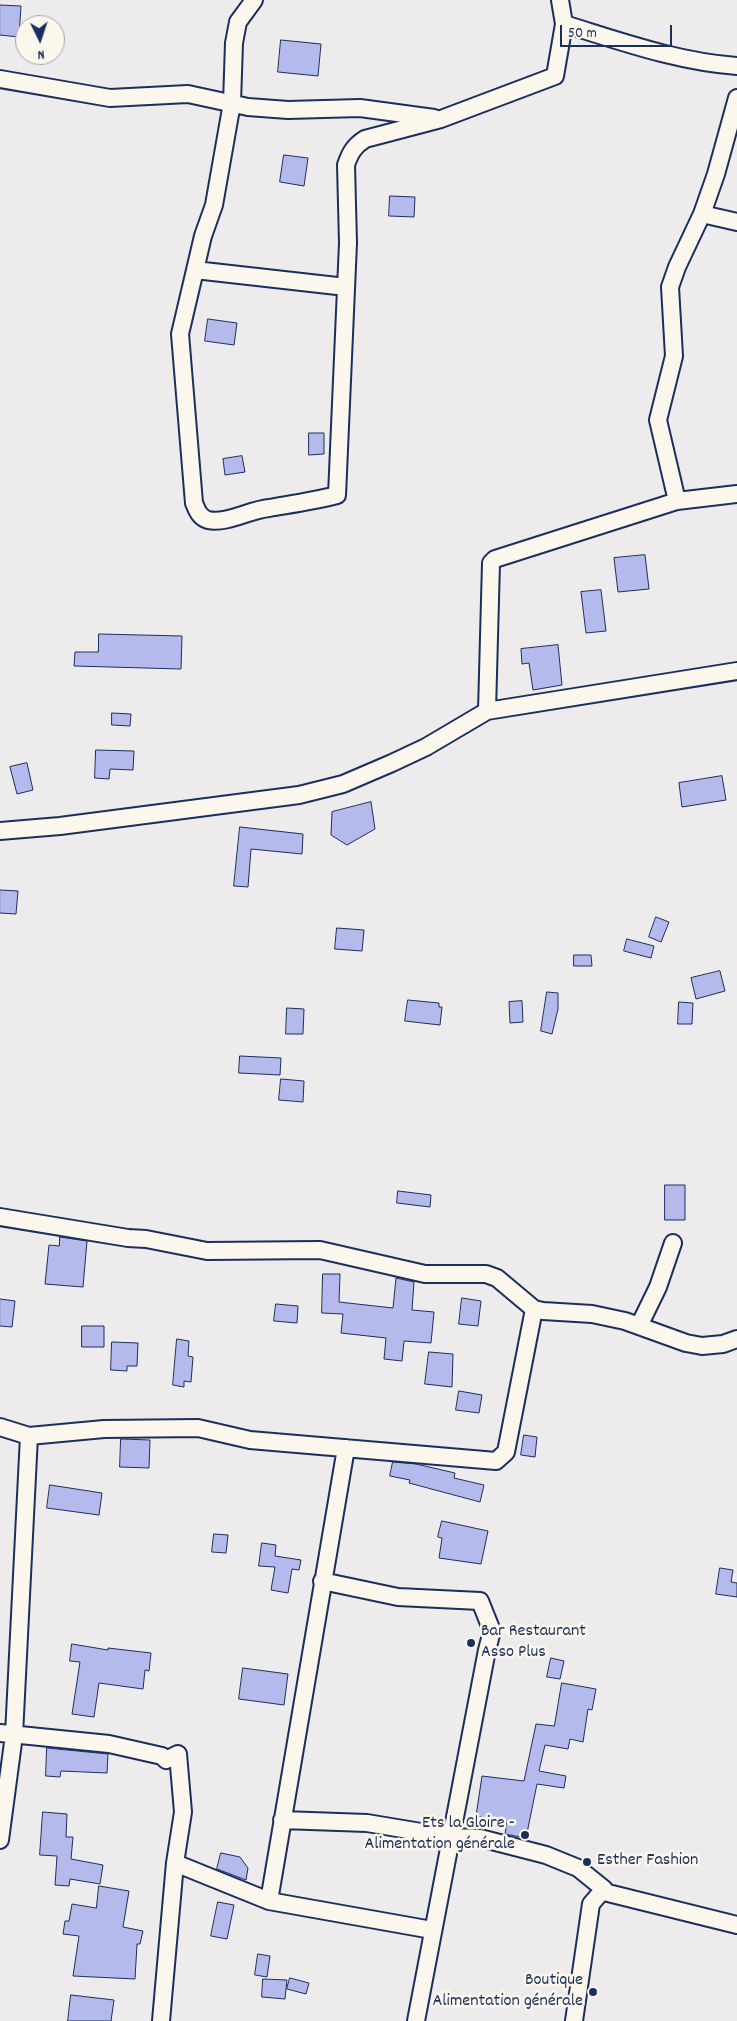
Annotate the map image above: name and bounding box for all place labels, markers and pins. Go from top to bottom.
place label: Bar Restaurant Asso Plus [481,1622,586,1665]
marker: Bar Restaurant Asso Plus [465,1637,477,1649]
place label: Ets la Gloire - Alimentation générale [364,1814,515,1856]
marker: Ets la Gloire - Alimentation générale [519,1829,531,1841]
place label: Esther Fashion [597,1851,698,1873]
marker: Esther Fashion [581,1856,593,1868]
place label: Boutique Alimentation générale [432,1971,583,2014]
marker: Boutique Alimentation générale [587,1986,599,1998]

